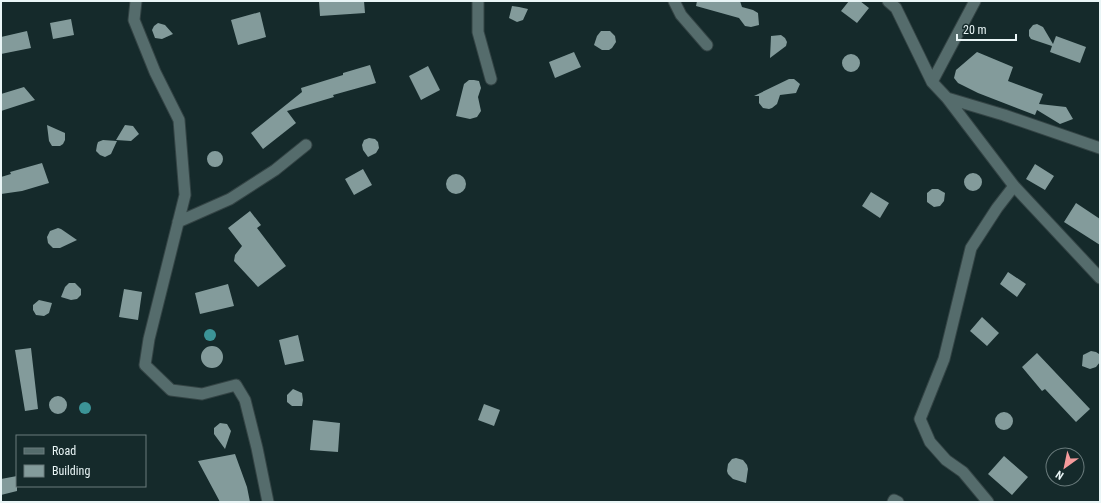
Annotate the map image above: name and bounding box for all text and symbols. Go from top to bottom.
scale bar [957,16,1016,42]
text: 20 m [963,23,987,37]
legend [16,435,146,487]
text: Road [52,444,76,458]
north arrow [1045,447,1085,487]
text: Building [52,464,90,478]
text: N [1053,468,1066,482]

